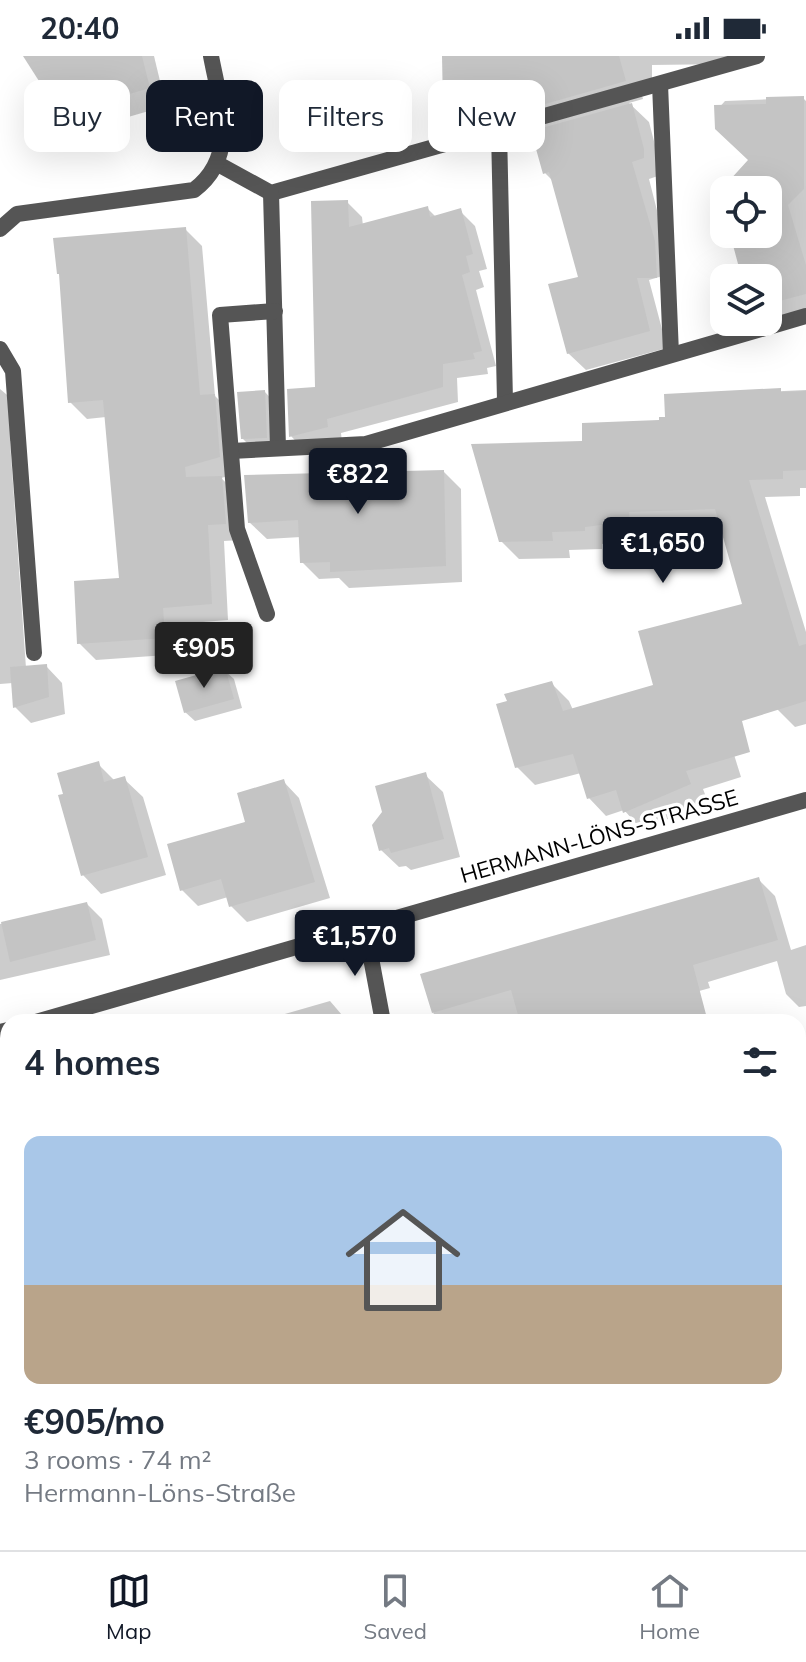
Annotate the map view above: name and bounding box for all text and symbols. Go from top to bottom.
text: 20:40 [40,9,119,47]
chip: Buy [24,80,130,152]
chip: Rent [146,80,263,152]
chip: Filters [279,80,412,152]
chip: New [428,80,545,152]
map controls [710,176,782,336]
button: locate [710,176,782,248]
button: layers [710,264,782,336]
pin: €822 [311,448,405,516]
text: €822 [327,457,389,490]
pin: €1,650 [598,517,728,585]
text: €1,650 [621,526,705,559]
pin: €905 [157,622,251,690]
text: €905 [173,631,235,664]
street label: HERMANN-LÖNS-STRASSE [457,783,741,889]
pin: €1,570 [290,910,420,978]
text: €1,570 [313,919,397,952]
icon: filters [738,1040,782,1084]
text: 4 homes [24,1041,161,1084]
icon: home [331,1188,475,1332]
text: €905/mo [24,1400,165,1443]
text: 3 rooms · 74 m² [24,1443,211,1476]
text: Hermann-Löns-Straße [24,1476,296,1509]
tab: Map [106,1569,151,1645]
tab: Saved [364,1569,427,1645]
tab: Home [639,1569,700,1645]

